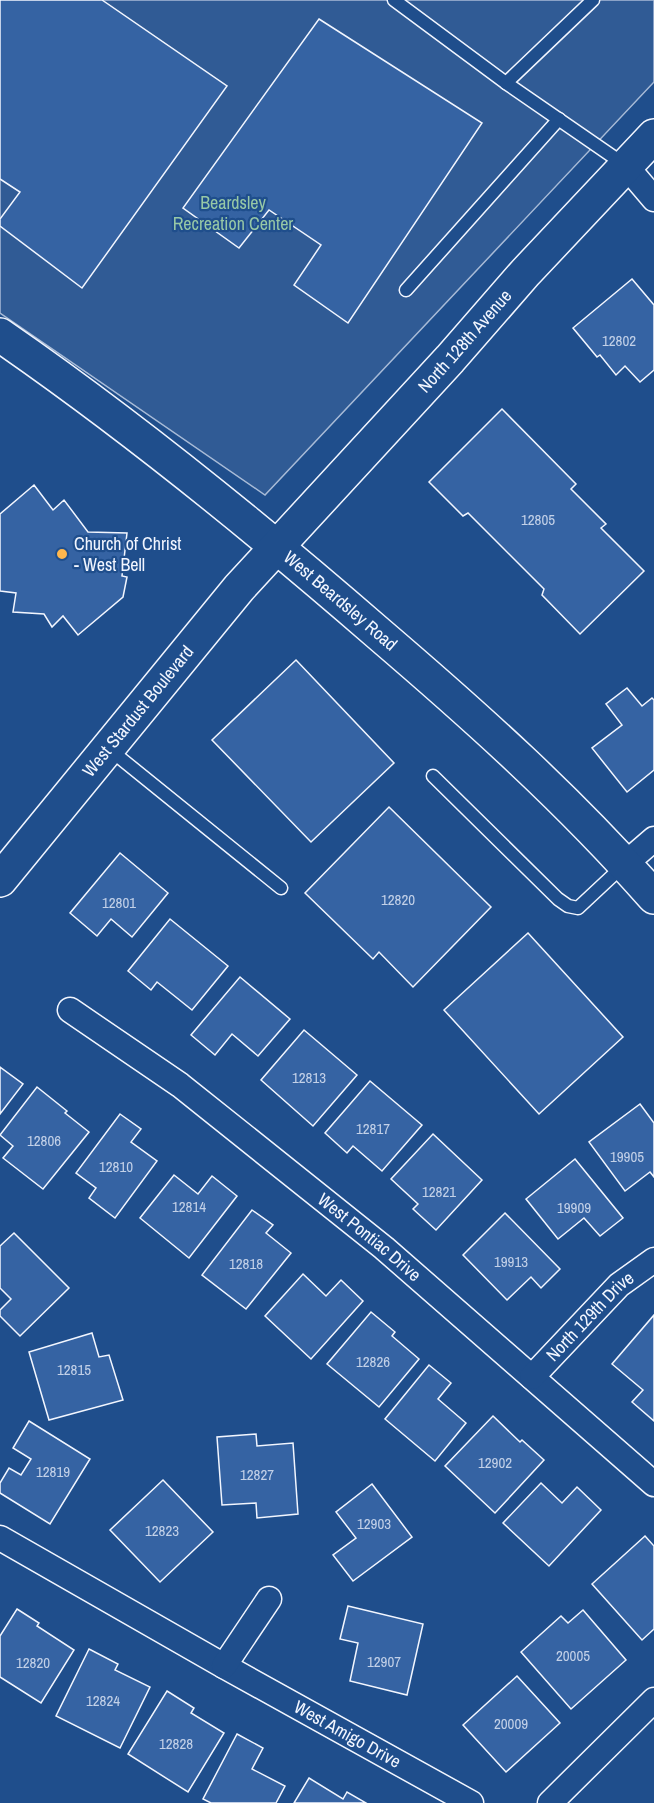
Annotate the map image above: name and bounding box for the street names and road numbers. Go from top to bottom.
street label: North 128th Avenue [412,284,517,398]
street label: West Beardsley Road [278,545,403,656]
street label: West Stardust Boulevard [76,640,199,782]
street label: West Pontiac Drive [313,1187,427,1287]
street label: North 129th Drive [540,1265,639,1367]
street label: West Amigo Drive [290,1694,406,1774]

